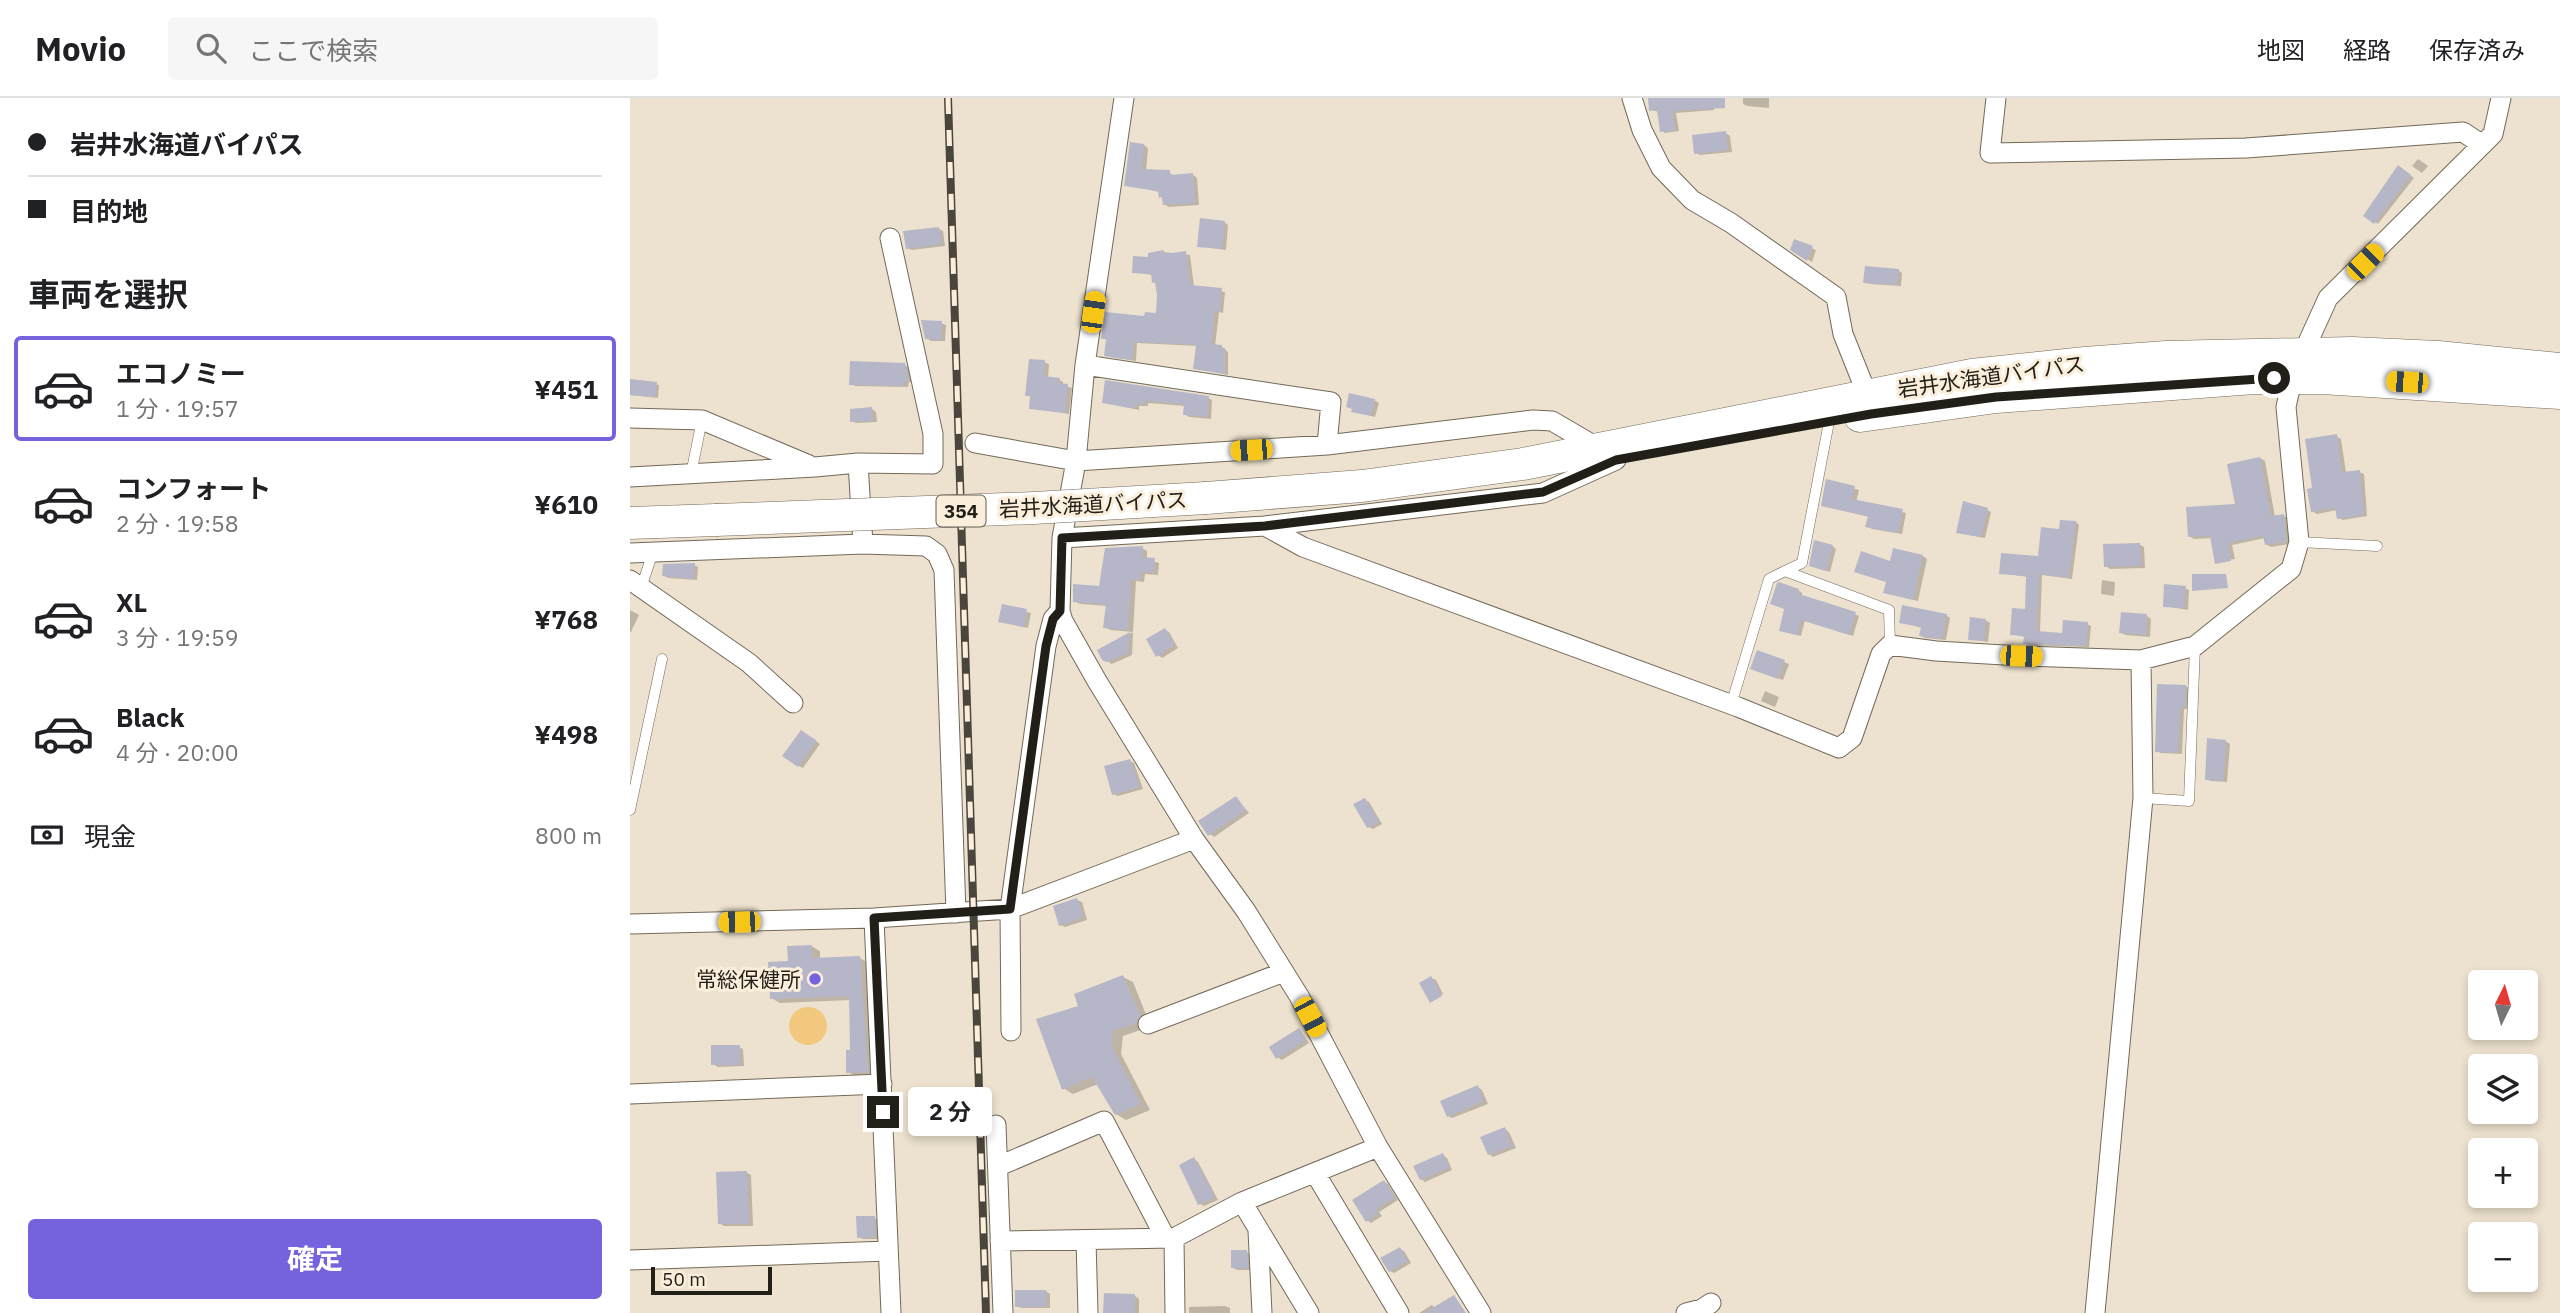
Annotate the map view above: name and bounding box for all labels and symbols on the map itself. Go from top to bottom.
car [2343,240,2388,284]
car [1080,290,1107,334]
street label: 岩井水海道バイパス [1896,349,2086,403]
route start [2258,362,2290,394]
car [2386,370,2429,394]
car [1230,438,1273,462]
street label: 岩井水海道バイパス [998,485,1188,523]
road number: 354 [936,496,986,526]
car [2000,645,2043,667]
car [718,911,761,933]
place label: 常総保健所 [696,965,801,993]
north arrow [2468,970,2538,1040]
marker: 常総保健所 [807,971,823,987]
car [1291,994,1330,1040]
callout: 2 分 [908,1088,992,1136]
route end [867,1096,899,1128]
scale bar [651,1264,772,1296]

